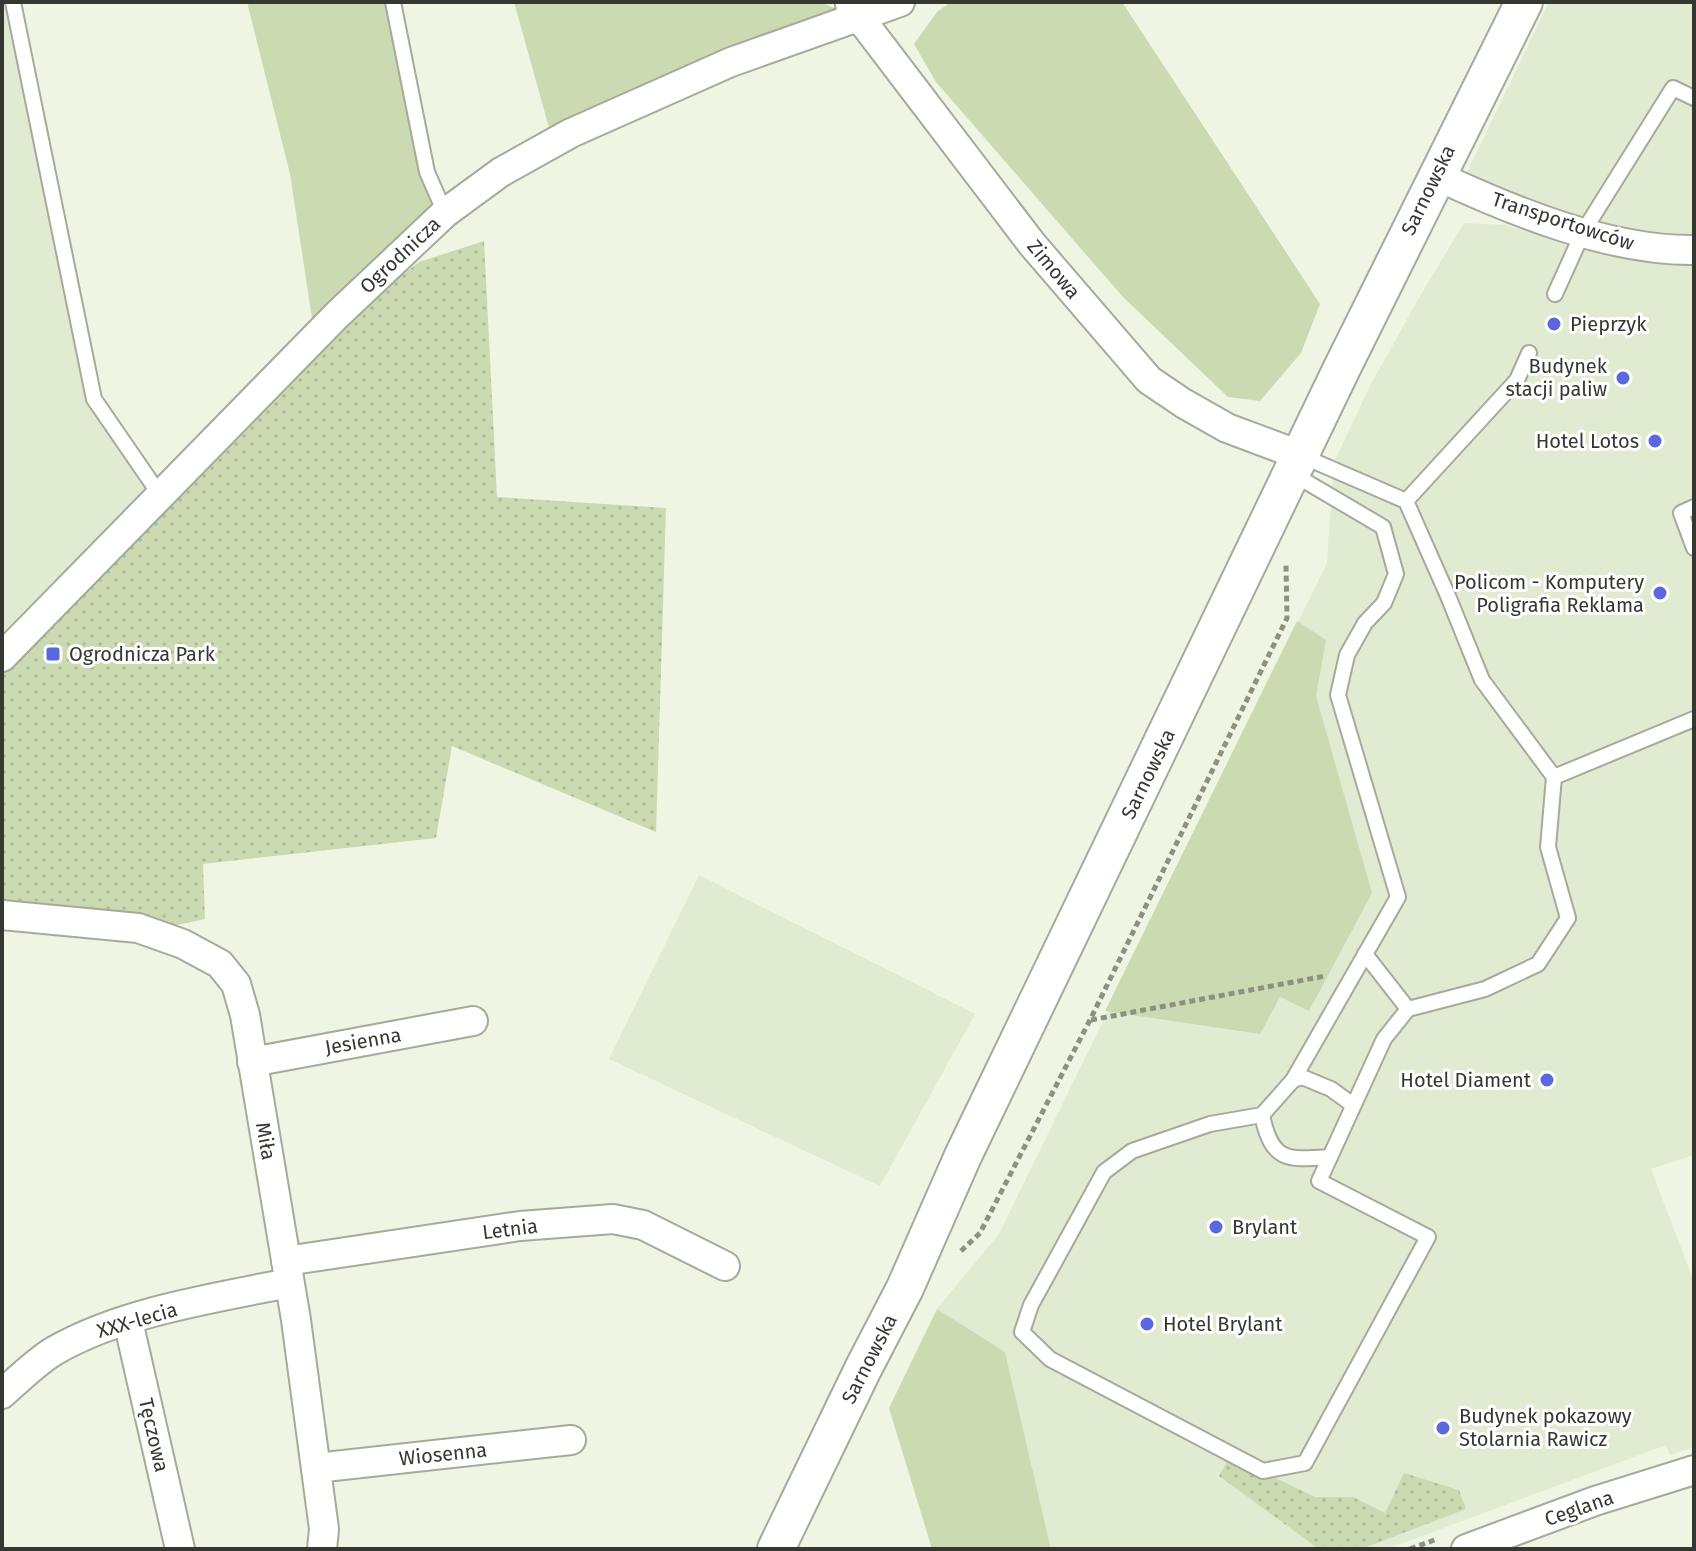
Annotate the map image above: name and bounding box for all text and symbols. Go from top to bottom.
street label: Sarnowska [1396,141,1460,239]
street label: Transportowców [1489,187,1637,255]
street label: Ogrodnicza [355,212,445,298]
street label: Zimowa [1022,235,1086,303]
place label: Pieprzyk [1570,312,1647,336]
marker: Pieprzyk [1545,315,1563,333]
place label: Budynek stacji paliw [1505,354,1608,401]
marker: Budynek stacji paliw [1614,369,1632,387]
place label: Hotel Lotos [1536,429,1639,453]
marker: Hotel Lotos [1646,432,1664,450]
place label: Policom - Komputery Poligrafia Reklama [1454,570,1644,617]
marker: Policom - Komputery Poligrafia Reklama [1651,584,1669,602]
place label: Ogrodnicza Park [69,642,216,666]
marker: Ogrodnicza Park [44,645,62,663]
street label: Sarnowska [1116,725,1180,823]
street label: Jesienna [323,1022,403,1060]
place label: Hotel Diament [1400,1068,1532,1092]
marker: Hotel Diament [1538,1071,1556,1089]
street label: Miła [251,1120,281,1162]
street label: Letnia [481,1214,539,1244]
place label: Brylant [1232,1215,1298,1239]
marker: Brylant [1207,1218,1225,1236]
street label: XXX-lecia [94,1297,180,1343]
street label: Sarnowska [836,1310,902,1408]
place label: Hotel Brylant [1163,1312,1283,1336]
marker: Hotel Brylant [1138,1315,1156,1333]
street label: Tęczowa [134,1396,174,1474]
place label: Budynek pokazowy Stolarnia Rawicz [1459,1404,1632,1451]
marker: Budynek pokazowy Stolarnia Rawicz [1434,1419,1452,1437]
street label: Wiosenna [398,1437,488,1471]
street label: Ceglana [1541,1485,1617,1531]

